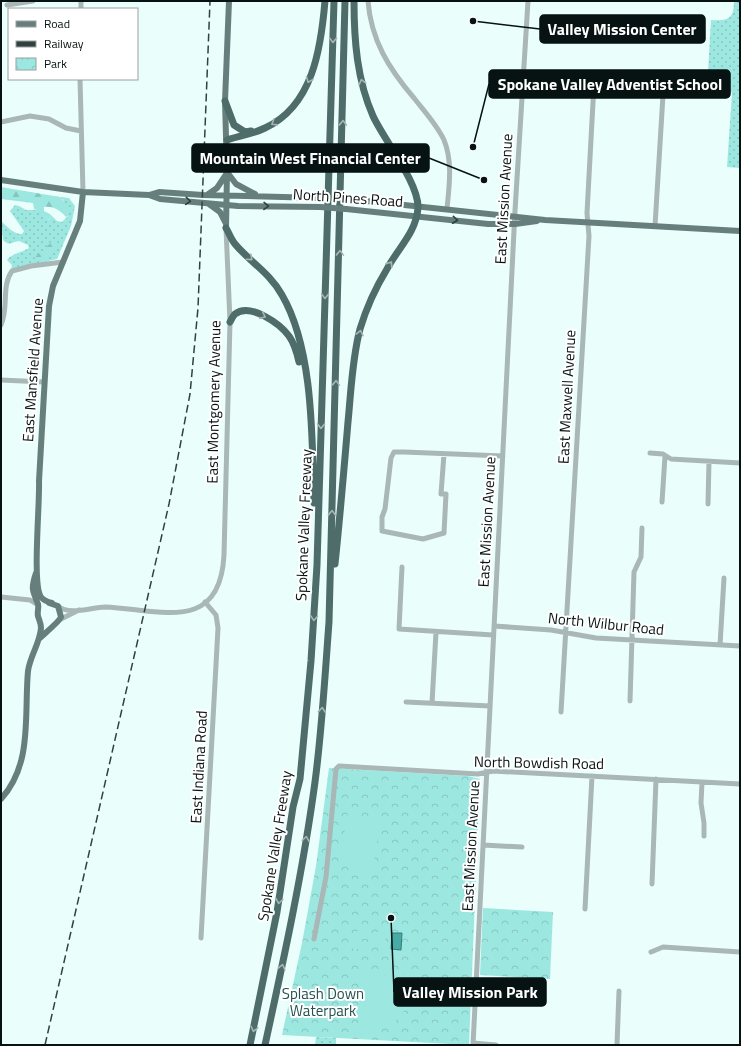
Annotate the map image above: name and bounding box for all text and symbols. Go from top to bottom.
legend [8,8,138,80]
text: Road [44,14,70,33]
callout: Valley Mission Center [540,15,705,43]
text: Valley Mission Center [547,17,697,41]
text: Railway [44,34,84,53]
one-way arrow [329,37,337,43]
text: Park [44,54,67,73]
callout: Spokane Valley Adventist School [489,70,730,98]
text: Spokane Valley Adventist School [498,72,722,96]
one-way arrow [306,77,314,84]
one-way arrow [358,79,367,86]
one-way arrow [271,118,278,125]
one-way arrow [339,120,348,126]
street label: East Mission Avenue [489,133,518,265]
callout: Mountain West Financial Center [192,144,429,172]
text: Mountain West Financial Center [199,146,421,170]
street label: North Pines Road [292,182,404,213]
one-way arrow [185,197,191,206]
one-way arrow [263,202,269,210]
one-way arrow [452,215,458,224]
one-way arrow [335,250,344,256]
one-way arrow [245,253,253,260]
one-way arrow [385,261,392,268]
one-way arrow [321,293,329,299]
street label: East Mansfield Avenue [16,297,49,443]
one-way arrow [259,311,266,319]
street label: East Montgomery Avenue [201,320,226,484]
one-way arrow [355,329,363,336]
street label: East Maxwell Avenue [552,329,582,465]
one-way arrow [332,380,340,386]
one-way arrow [317,423,325,429]
street label: Spokane Valley Freeway [289,449,318,601]
street label: East Mission Avenue [472,456,501,588]
one-way arrow [328,510,337,516]
street label: North Wilbur Road [547,606,665,641]
one-way arrow [309,615,318,621]
one-way arrow [318,707,327,713]
street label: East Indiana Road [184,710,213,824]
street label: North Bowdish Road [474,750,604,775]
street label: Spokane Valley Freeway [251,769,298,923]
street label: East Mission Avenue [456,780,485,912]
one-way arrow [301,836,310,842]
one-way arrow [275,898,284,904]
one-way arrow [278,964,286,970]
callout: Valley Mission Park [394,978,546,1006]
text: Valley Mission Park [402,980,538,1004]
park label: Splash Down Waterpark [282,982,364,1022]
one-way arrow [250,1025,258,1032]

